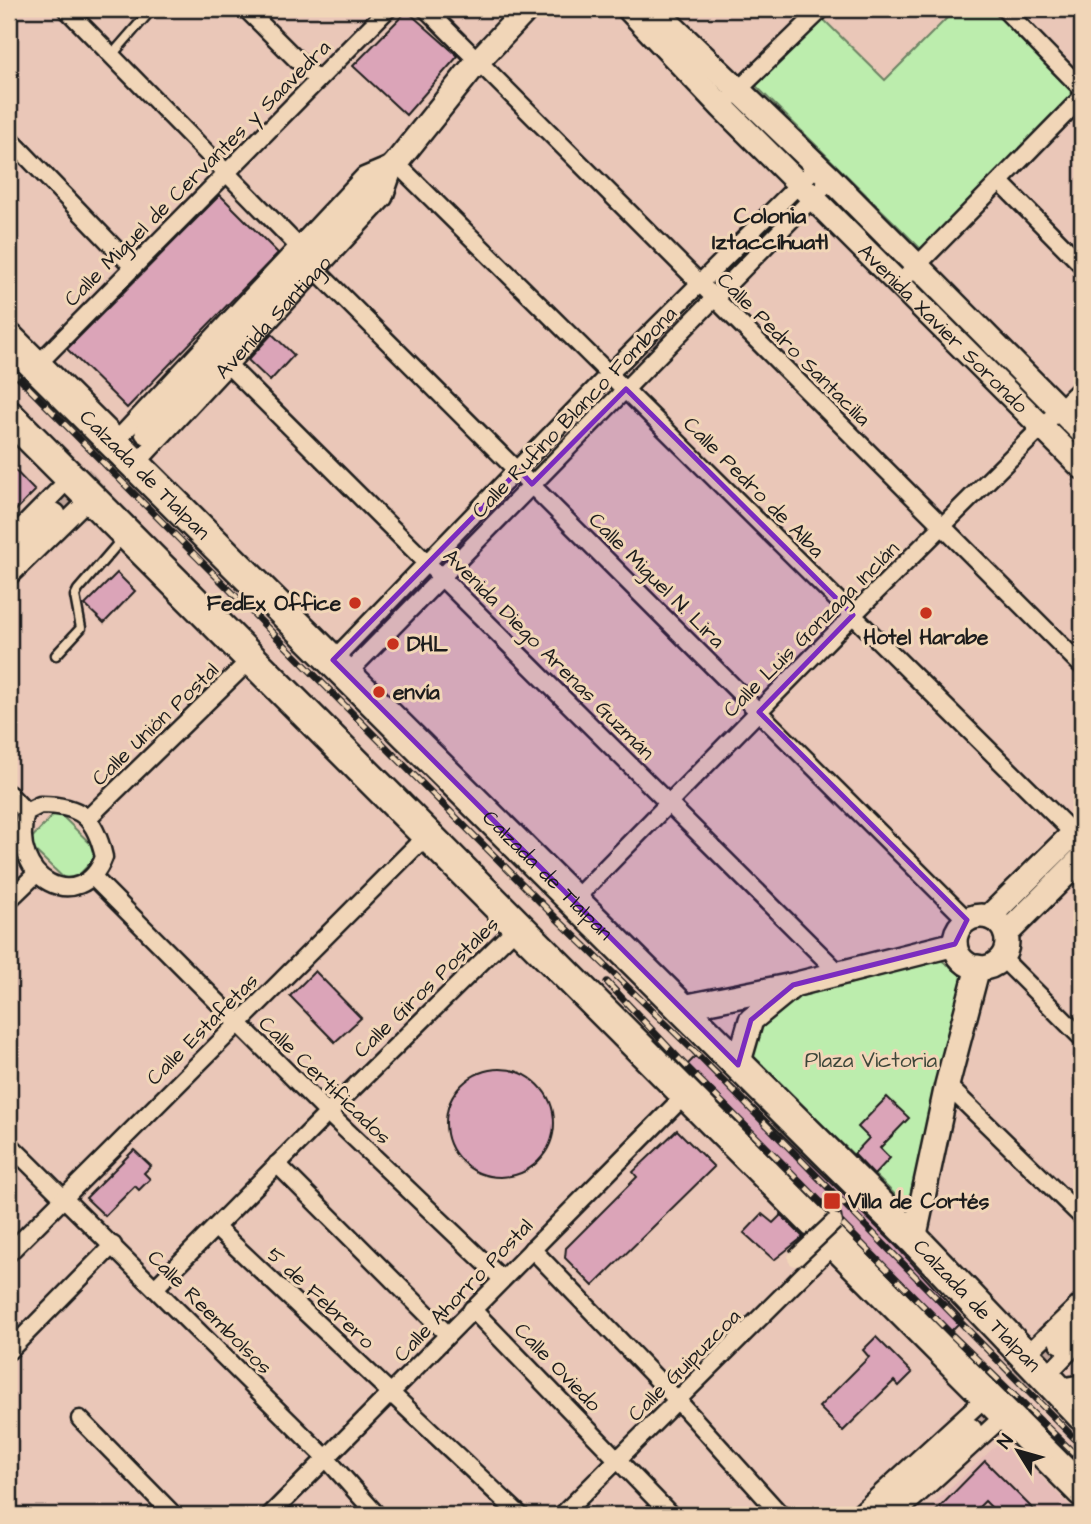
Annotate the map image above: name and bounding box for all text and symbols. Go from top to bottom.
street label: Calle Miguel de Cervantes y Saavedra [58,33,339,315]
district label: Colonia Iztaccíhuatl [712,200,828,258]
street label: Avenida Xavier Sorondo [851,237,1035,420]
street label: Avenida Santiago [209,249,338,385]
street label: Calle Pedro Santacilia [710,266,877,433]
street label: Calle Rufino Blanco Fombona [465,300,684,525]
street label: Calzada de Tlalpan [73,403,217,546]
street label: Calle Pedro de Alba [677,410,831,565]
street label: Calle Miguel N. Lira [581,506,731,656]
street label: Calle Luis Gonzaga Inclán [717,535,907,725]
street label: Avenida Diego Arenas Guzmán [435,542,661,768]
place label: FedEx Office [207,589,342,618]
marker: FedEx Office [347,595,363,611]
marker: Hotel Harabe [918,605,934,621]
place label: Hotel Harabe [864,623,989,652]
place label: DHL [407,630,448,659]
marker: DHL [385,636,401,652]
street label: Calle Unión Postal [85,656,225,793]
place label: envía [393,678,440,707]
marker: envía [371,684,387,700]
street label: Calzada de Tlalpan [476,804,619,947]
street label: Calle Giros Postales [347,910,506,1065]
street label: Calle Estafetas [140,967,265,1092]
street label: Calle Certificados [252,1009,397,1151]
park label: Plaza Victoria [805,1046,937,1075]
place label: Villa de Cortés [847,1187,990,1216]
marker: Villa de Cortés [822,1191,842,1211]
street label: Calle Ahorro Postal [387,1212,540,1368]
street label: Calzada de Tlalpan [906,1233,1047,1379]
street label: 5 de Febrero [260,1241,381,1356]
street label: Calle Reembolsos [141,1243,279,1381]
street label: Calle Guipuzcoa [621,1302,748,1429]
street label: Calle Oviedo [508,1316,608,1419]
north arrow [982,1416,1052,1486]
text: N [991,1429,1020,1455]

